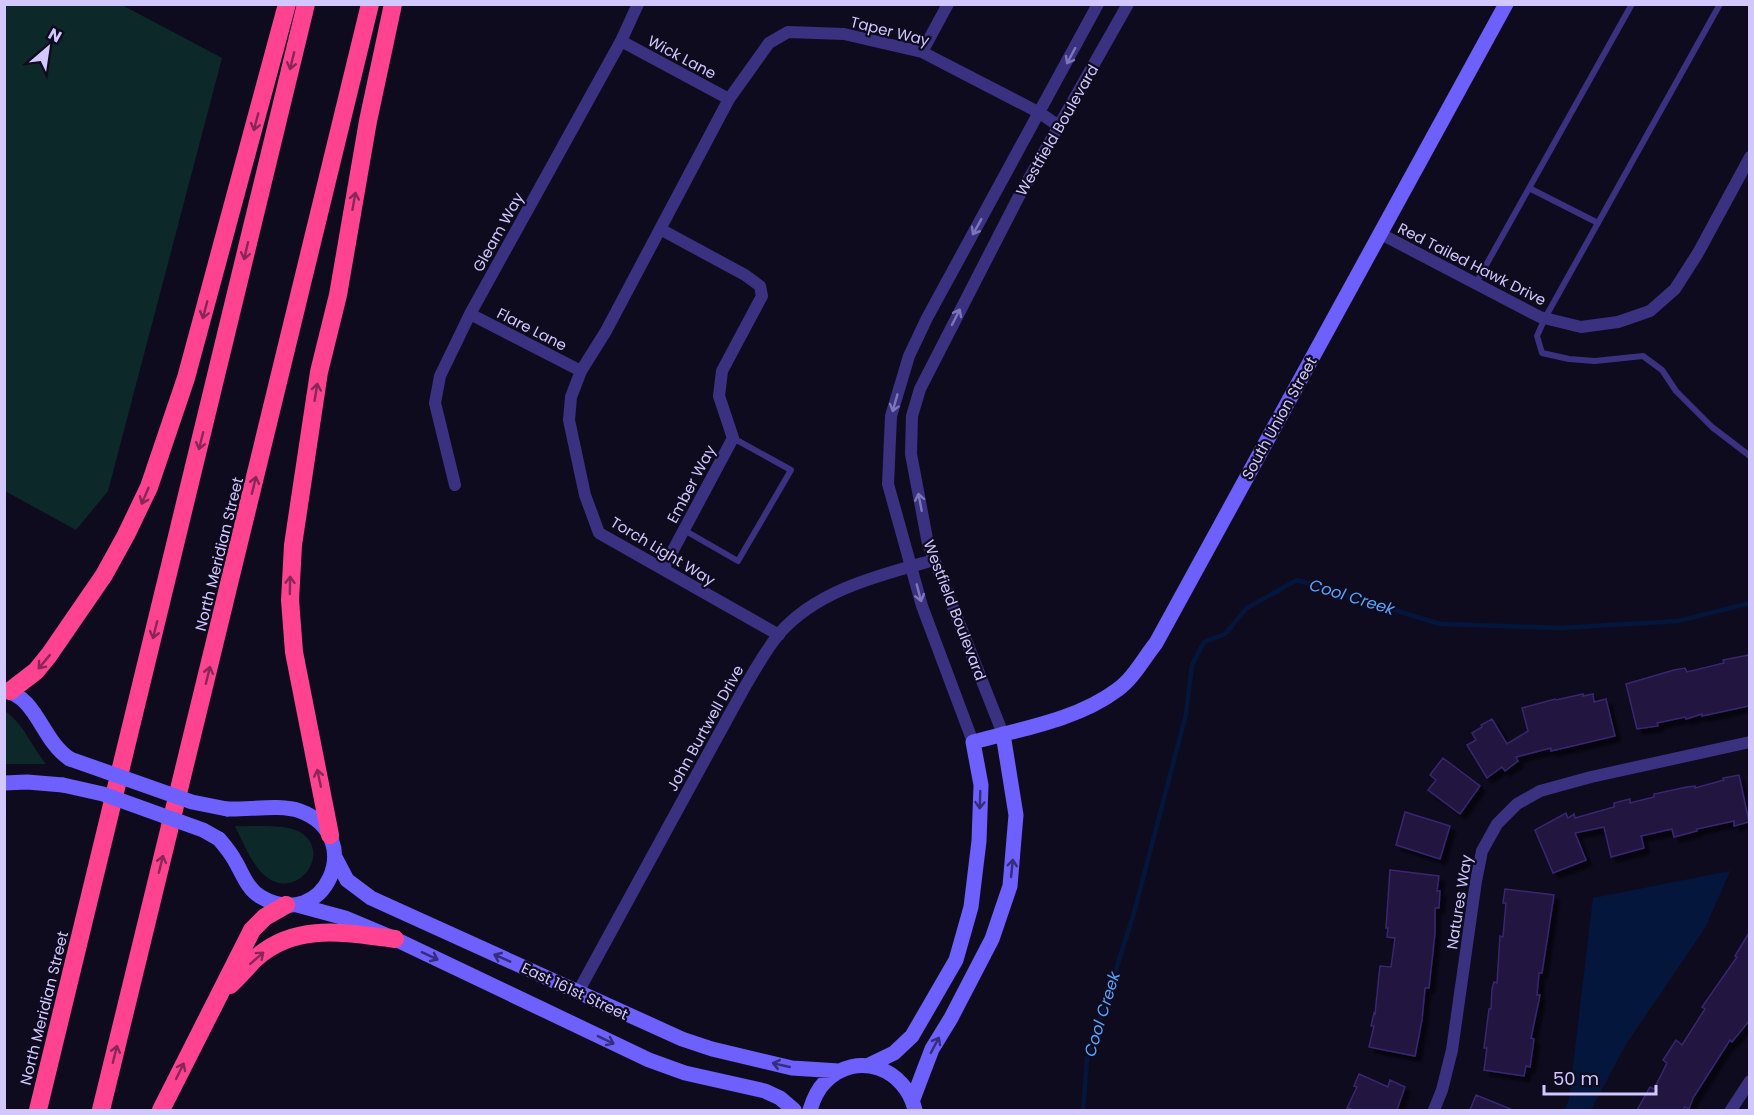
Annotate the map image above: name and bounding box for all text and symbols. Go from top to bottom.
street label: Taper Way [848,11,932,51]
north arrow [18,18,78,78]
text: N [44,22,66,48]
street label: Wick Lane [644,30,720,84]
one-way arrow [1065,47,1076,65]
one-way arrow [286,52,298,71]
street label: Westfield Boulevard [1011,60,1103,200]
one-way arrow [249,112,261,131]
street label: Gleam Way [468,188,529,275]
one-way arrow [349,192,360,211]
street label: Red Tailed Hawk Drive [1394,217,1550,311]
one-way arrow [971,218,983,235]
one-way arrow [240,241,252,260]
one-way arrow [198,300,210,319]
street label: Flare Lane [493,302,571,356]
one-way arrow [951,309,963,327]
street label: South Union Street [1236,353,1322,483]
one-way arrow [311,383,322,403]
one-way arrow [889,393,900,412]
one-way arrow [195,431,207,450]
street label: Ember Way [662,441,721,527]
street label: North Meridian Street [190,475,248,633]
one-way arrow [249,476,260,496]
one-way arrow [139,486,150,504]
one-way arrow [914,492,925,512]
street label: Torch Light Way [607,511,720,591]
street label: Westfield Boulevard [919,537,991,683]
water label: Cool Creek [1307,573,1398,621]
one-way arrow [285,576,296,596]
one-way arrow [913,584,925,603]
one-way arrow [148,620,160,639]
one-way arrow [37,653,50,669]
street label: John Burtwell Drive [662,661,748,795]
one-way arrow [203,666,215,685]
one-way arrow [313,768,325,787]
one-way arrow [975,790,986,810]
street label: Natures Way [1441,853,1477,951]
one-way arrow [156,855,168,874]
one-way arrow [1007,858,1018,878]
street label: North Meridian Street [15,929,73,1087]
one-way arrow [249,951,264,965]
one-way arrow [420,951,438,963]
one-way arrow [493,951,511,962]
street label: East 161st Street [518,957,632,1025]
water label: Cool Creek [1078,968,1126,1059]
one-way arrow [597,1034,615,1046]
one-way arrow [929,1037,941,1054]
one-way arrow [110,1044,122,1063]
scale bar [1544,1058,1656,1096]
one-way arrow [772,1059,791,1070]
one-way arrow [175,1063,187,1081]
text: 50 m [1553,1066,1599,1091]

